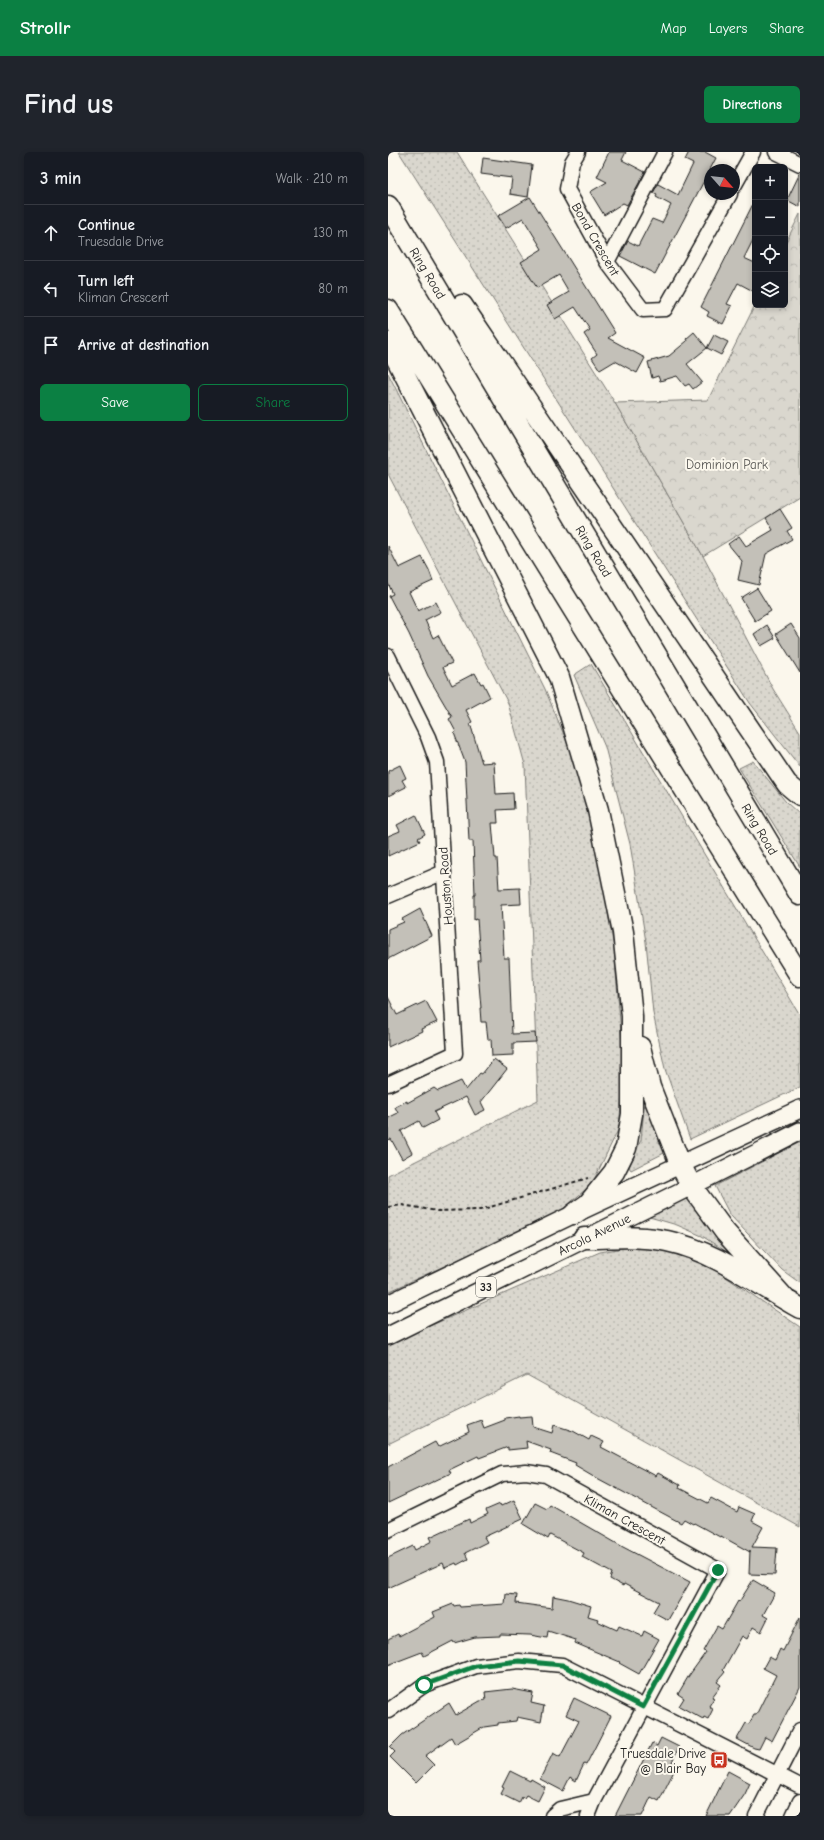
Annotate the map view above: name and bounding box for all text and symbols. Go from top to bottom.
text: Strollr [20,17,70,39]
text: Map [660,20,687,37]
text: Layers [709,20,747,37]
text: Share [769,20,804,37]
button: Directions [704,86,800,123]
text: Find us [24,88,113,120]
north arrow [704,164,740,200]
map controls [752,164,788,308]
button: + [752,164,788,200]
text: 3 min [40,169,81,188]
text: Walk · 210 m [276,171,348,186]
street label: Bond Crescent [569,200,623,280]
button: − [752,200,788,236]
text: Continue [78,216,135,234]
icon: ahead [40,222,62,244]
text: 130 m [313,225,348,240]
text: Truesdale Drive [78,234,164,249]
button: locate [752,236,788,272]
street label: Ring Road [406,245,449,302]
text: Turn left [78,272,134,290]
button: layers [752,272,788,308]
icon: left [40,278,62,300]
text: 80 m [318,281,348,296]
text: Kliman Crescent [78,290,169,305]
icon: arrive [40,334,62,356]
text: Arrive at destination [78,336,209,354]
button: Save [40,384,190,421]
button: Share [198,384,348,421]
park label: Dominion Park [686,457,769,472]
street label: Ring Road [572,523,615,580]
street label: Ring Road [738,801,781,858]
street label: Houston Road [435,846,456,925]
street label: Arcola Avenue [555,1210,633,1258]
road number: 33 [476,1277,496,1297]
street label: Kliman Crescent [582,1491,669,1549]
route end [709,1561,727,1579]
route start [415,1676,433,1694]
place label: Truesdale Drive @ Blair Bay [620,1746,706,1776]
bus stop icon: Truesdale Drive @ Blair Bay [709,1750,729,1770]

